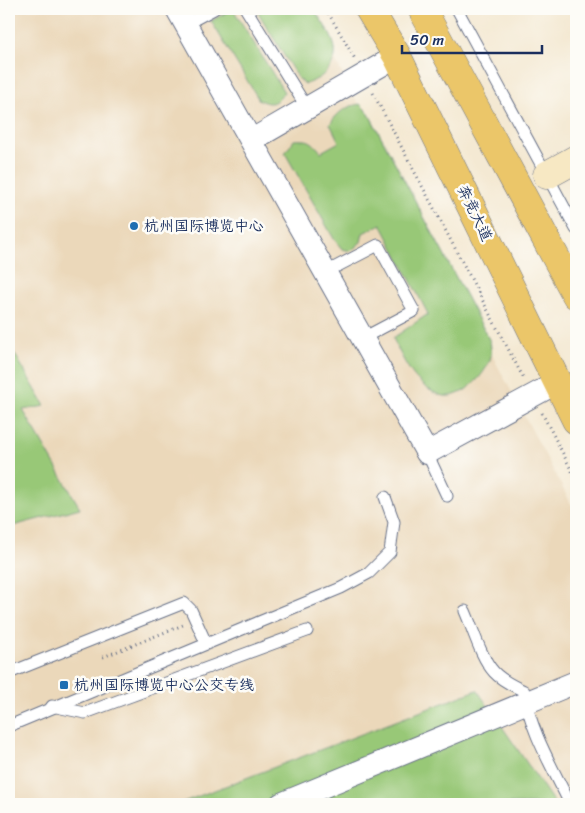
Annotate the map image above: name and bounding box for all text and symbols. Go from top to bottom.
scale bar [402,22,542,54]
text: 50 m [410,27,445,53]
street label: 奔竞大道 [450,180,500,246]
place label: 杭州国际博览中心 [144,213,264,239]
marker: 杭州国际博览中心 [128,220,140,232]
place label: 杭州国际博览中心公交专线 [74,672,254,698]
marker: 杭州国际博览中心公交专线 [58,679,70,691]

